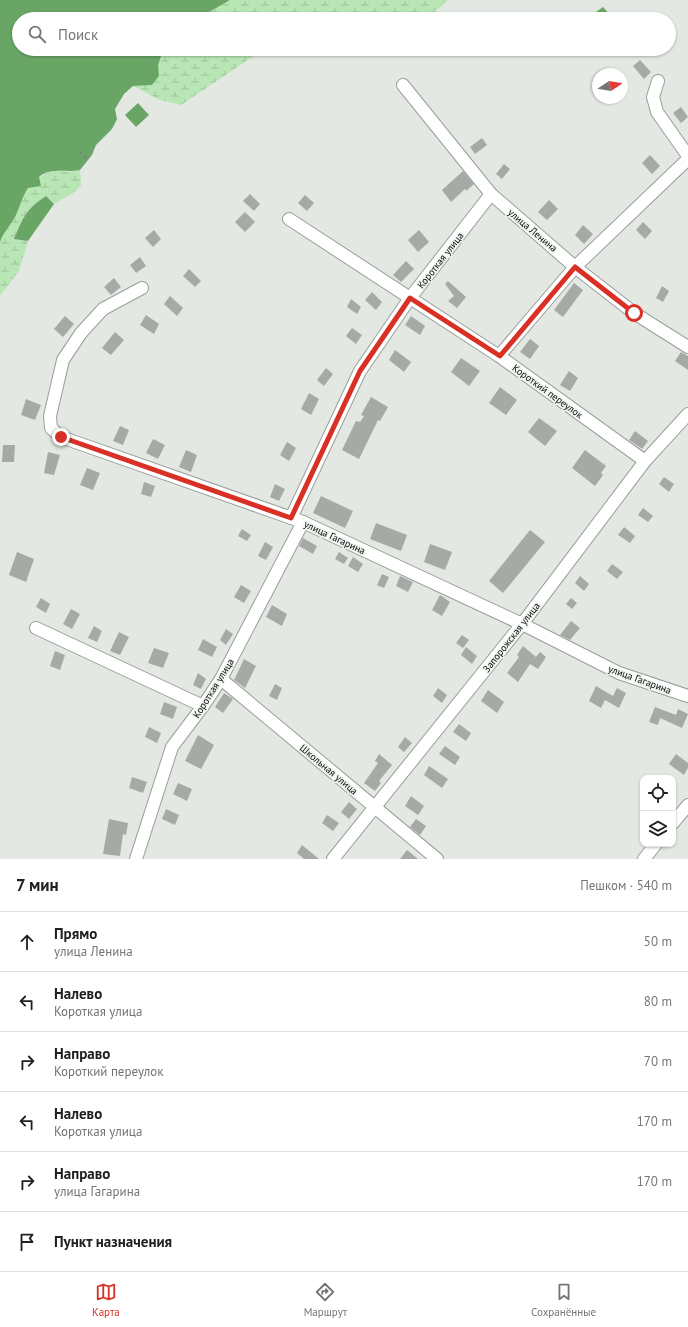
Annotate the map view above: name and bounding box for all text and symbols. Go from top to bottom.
search box [12,12,676,56]
icon: search [26,23,48,45]
text: Поиск [58,25,98,44]
north arrow [592,68,628,104]
street label: улица Ленина [505,206,560,255]
street label: Короткая улица [414,229,466,291]
route start [625,304,643,322]
street label: Короткий переулок [510,361,586,422]
route end [52,428,70,446]
street label: улица Гагарина [302,518,368,557]
street label: Запорожская улица [480,600,543,675]
street label: Короткая улица [190,656,237,721]
street label: улица Гагарина [606,662,673,697]
street label: Школьная улица [297,741,360,797]
map controls [640,775,676,847]
button: locate [640,775,676,811]
button: layers [640,811,676,847]
text: 7 мин [16,874,59,896]
text: Пешком · 540 m [580,877,672,894]
text: Прямо [54,924,97,943]
icon: ahead [16,931,38,953]
text: 50 m [644,933,672,950]
text: улица Ленина [54,943,133,960]
text: Налево [54,984,102,1003]
icon: left [16,991,38,1013]
text: 80 m [644,993,672,1010]
text: Короткая улица [54,1003,142,1020]
text: Направо [54,1044,110,1063]
icon: right [16,1051,38,1073]
text: 70 m [644,1053,672,1070]
text: Короткий переулок [54,1063,163,1080]
text: Налево [54,1104,102,1123]
icon: left [16,1111,38,1133]
text: 170 m [637,1113,672,1130]
text: Короткая улица [54,1123,142,1140]
text: Направо [54,1164,110,1183]
icon: right [16,1171,38,1193]
text: 170 m [637,1173,672,1190]
text: улица Гагарина [54,1183,140,1200]
icon: arrive [16,1231,38,1253]
text: Пункт назначения [54,1232,172,1251]
tab: Карта [92,1281,120,1319]
tab: Маршрут [304,1281,347,1319]
tab: Сохранённые [531,1281,596,1319]

